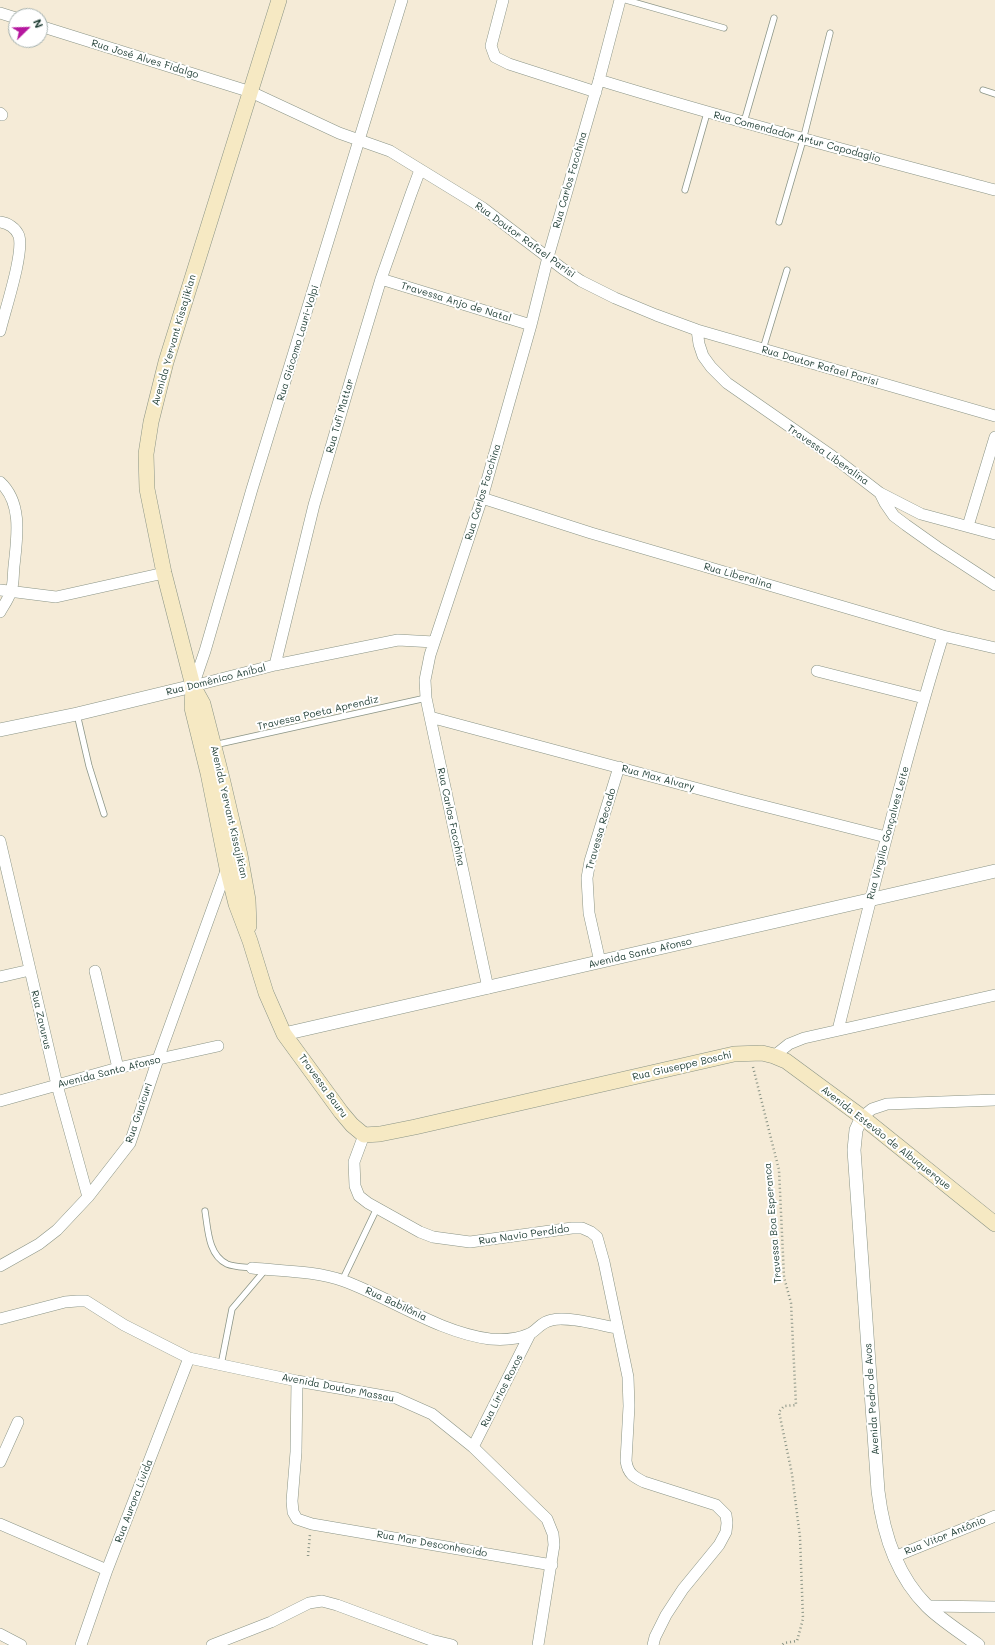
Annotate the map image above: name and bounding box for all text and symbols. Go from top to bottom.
north arrow [8,8,48,48]
text: N [30,17,47,30]
street label: Rua José Alves Fidalgo [90,37,200,81]
street label: Rua Comendador Artur Capodaglio [712,109,882,165]
street label: Rua Carlos Facchina [550,130,590,230]
street label: Rua Doutor Rafael Parisi [472,200,578,280]
street label: Avenida Yervant Kissajikian [150,273,198,407]
street label: Travessa Anjo de Natal [399,279,513,325]
street label: Rua Giácomo Lauri-Volpi [275,284,321,402]
street label: Rua Doutor Rafael Parisi [760,344,880,388]
street label: Rua Tufi Mattar [324,377,356,455]
street label: Travessa Liberalina [785,422,871,488]
street label: Rua Carlos Facchina [463,442,503,542]
street label: Rua Liberalina [702,560,774,592]
street label: Rua Domênico Aníbal [165,662,267,698]
street label: Travessa Poeta Aprendiz [256,693,380,733]
street label: Avenida Yervant Kissajikian [208,744,250,880]
street label: Rua Max Alvary [620,763,696,793]
street label: Rua Virgílio Gonçalves Leite [864,765,912,901]
street label: Rua Carlos Facchina [435,767,467,867]
street label: Travessa Recado [584,787,618,871]
street label: Avenida Santo Afonso [587,935,693,971]
street label: Rua Zavurus [28,989,54,1051]
street label: Rua Giuseppe Boschi [631,1049,733,1083]
street label: Travessa Bauru [296,1052,350,1120]
street label: Avenida Santo Afonso [56,1053,162,1091]
street label: Rua Guaicuri [123,1081,155,1145]
street label: Avenida Estevão de Albuquerque [819,1084,953,1192]
street label: Travessa Boa Esperanca [762,1162,784,1284]
street label: Rua Navio Perdido [478,1223,570,1247]
street label: Rua Babilônia [363,1285,429,1323]
street label: Avenida Pedro de Avos [862,1343,882,1455]
street label: Rua Lírios Roxos [478,1353,526,1429]
street label: Avenida Doutor Massau [281,1371,395,1405]
street label: Rua Aurora Lívida [113,1458,155,1544]
street label: Rua Vitor Antônio [903,1514,987,1558]
street label: Rua Mar Desconhecido [376,1528,488,1560]

